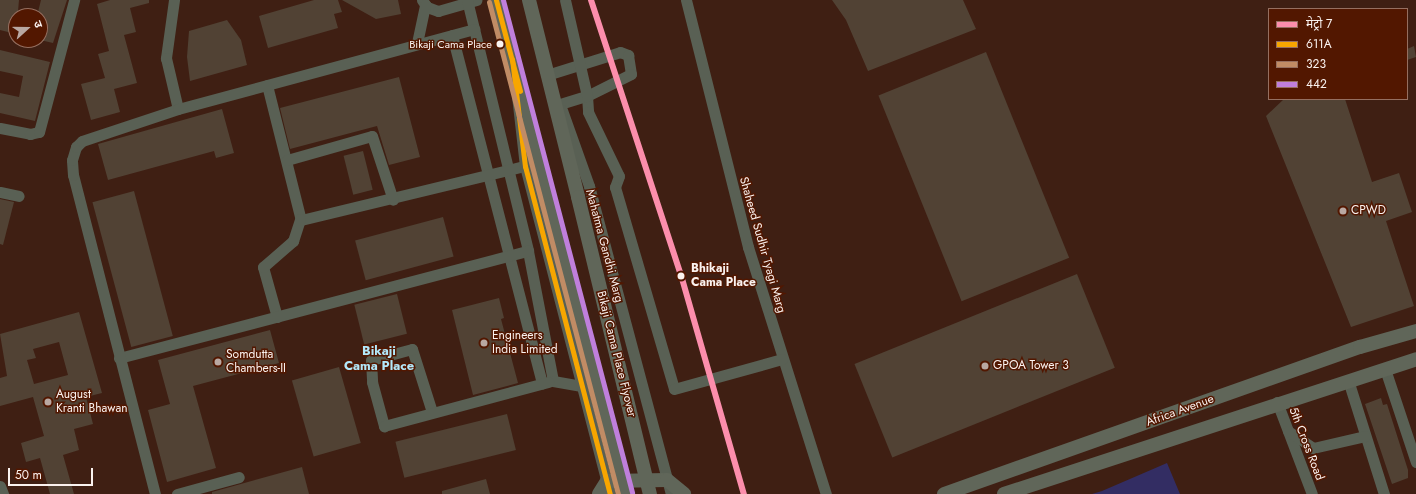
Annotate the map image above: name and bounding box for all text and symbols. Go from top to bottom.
north arrow [8,8,48,48]
legend [1268,8,1408,100]
text: मेट्रो 7 [1306,15,1332,33]
text: उ [30,18,47,30]
text: 611A [1306,35,1332,53]
place label: Bikaji Cama Place [409,37,492,51]
marker: Bikaji Cama Place [495,39,505,49]
text: 323 [1306,55,1326,73]
text: 442 [1306,75,1327,93]
street label: Shaheed Sudhir Tyagi Marg [736,175,788,315]
street label: Mahatma Gandhi Marg [582,188,626,304]
place label: CPWD [1351,204,1386,218]
marker: CPWD [1338,206,1348,216]
place label: Bhikaji Cama Place [691,262,756,290]
marker: Bhikaji Cama Place [674,269,688,283]
street label: Bikaji Cama Place Flyover [593,289,639,419]
place label: Engineers India Limited [492,329,557,357]
marker: Engineers India Limited [479,338,489,348]
district label: Bikaji Cama Place [344,344,414,375]
place label: Somdutta Chambers-II [226,348,286,376]
marker: Somdutta Chambers-II [213,357,223,367]
place label: GPOA Tower 3 [993,359,1069,373]
marker: GPOA Tower 3 [980,361,990,371]
place label: August Kranti Bhawan [56,388,128,416]
street label: Africa Avenue [1144,392,1216,430]
marker: August Kranti Bhawan [43,397,53,407]
street label: 5th Cross Road [1285,405,1327,483]
scale bar [10,460,95,486]
text: 50 m [15,466,42,484]

